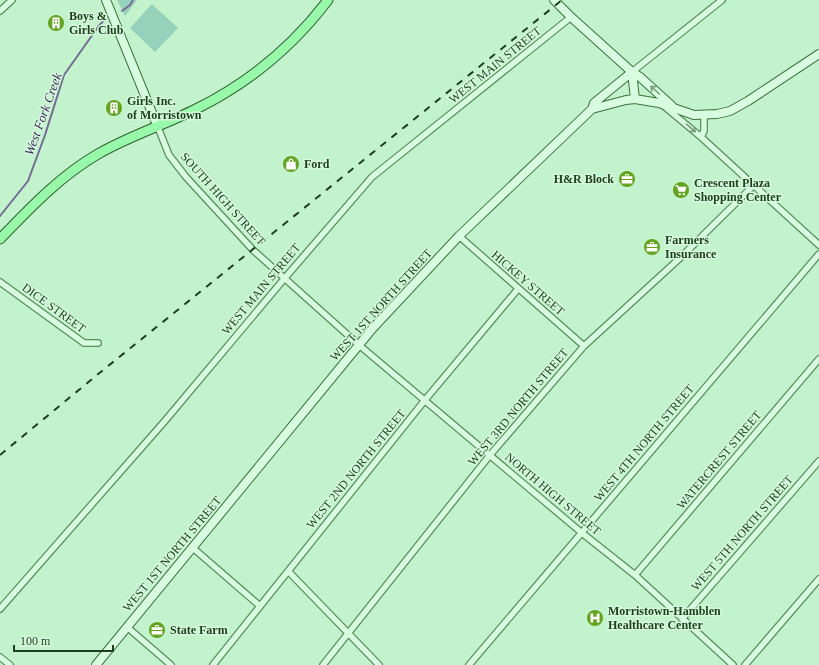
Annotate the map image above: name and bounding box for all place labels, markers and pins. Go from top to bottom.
place label: Boys & Girls Club [69,9,124,37]
building icon: Boys & Girls Club [46,13,66,33]
place label: Girls Inc. of Morristown [127,94,202,122]
building icon: Girls Inc. of Morristown [104,98,124,118]
shop icon: Ford [281,154,301,174]
place label: Ford [304,157,330,171]
office icon: H&R Block [617,169,637,189]
place label: H&R Block [554,172,614,186]
place label: Crescent Plaza Shopping Center [694,176,782,204]
supermarket icon: Crescent Plaza Shopping Center [671,180,691,200]
place label: Farmers Insurance [665,233,717,261]
office icon: Farmers Insurance [642,237,662,257]
place label: Morristown-Hamblen Healthcare Center [608,604,721,632]
hospital icon: Morristown-Hamblen Healthcare Center [585,608,605,628]
office icon: State Farm [147,620,167,640]
place label: State Farm [170,623,228,637]

